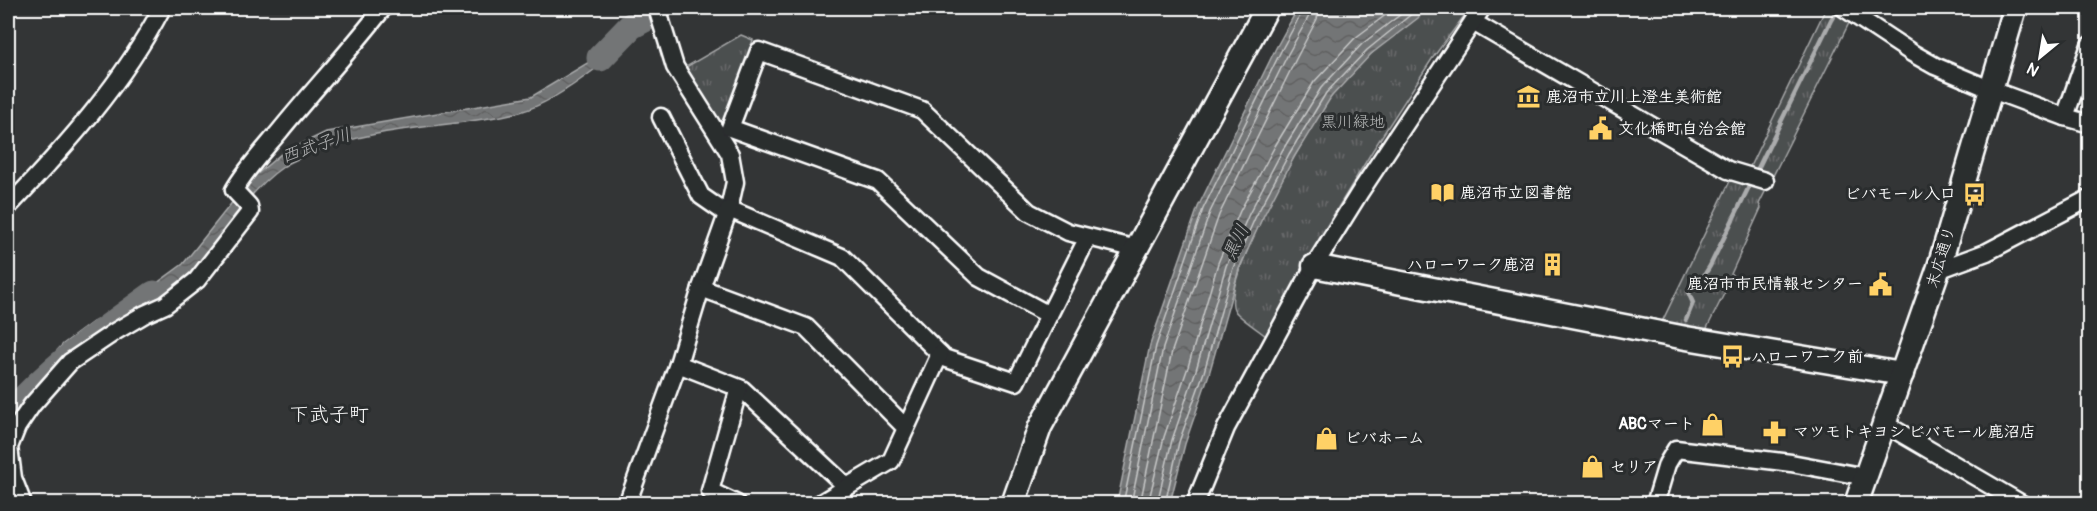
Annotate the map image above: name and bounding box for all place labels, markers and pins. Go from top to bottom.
museum icon: 鹿沼市立川上澄生美術館 [1515,84,1541,110]
place label: 鹿沼市立川上澄生美術館 [1546,87,1722,107]
public building icon: 文化橋町自治会館 [1587,116,1613,142]
place label: 文化橋町自治会館 [1618,119,1746,139]
library icon: 鹿沼市立図書館 [1429,180,1455,206]
bus stop icon: ビバモール入口 [1961,181,1987,207]
place label: 鹿沼市立図書館 [1460,183,1572,203]
place label: ビバモール入口 [1845,184,1956,204]
building icon: ハローワーク鹿沼 [1540,252,1566,278]
place label: ハローワーク鹿沼 [1407,255,1535,275]
public building icon: 鹿沼市市民情報センター [1868,271,1894,297]
place label: 鹿沼市市民情報センター [1687,274,1863,294]
bus stop icon: ハローワーク前 [1720,344,1746,370]
place label: ハローワーク前 [1751,347,1863,367]
shop icon: ABCマート [1700,411,1726,437]
place label: ABCマート [1618,414,1695,434]
pharmacy icon: マツモトキヨシ ビバモール鹿沼店 [1762,419,1788,445]
place label: マツモトキヨシ ビバモール鹿沼店 [1793,422,2036,442]
shop icon: ビバホーム [1314,425,1340,451]
place label: ビバホーム [1345,428,1424,448]
shop icon: セリア [1579,454,1605,480]
place label: セリア [1610,457,1658,477]

